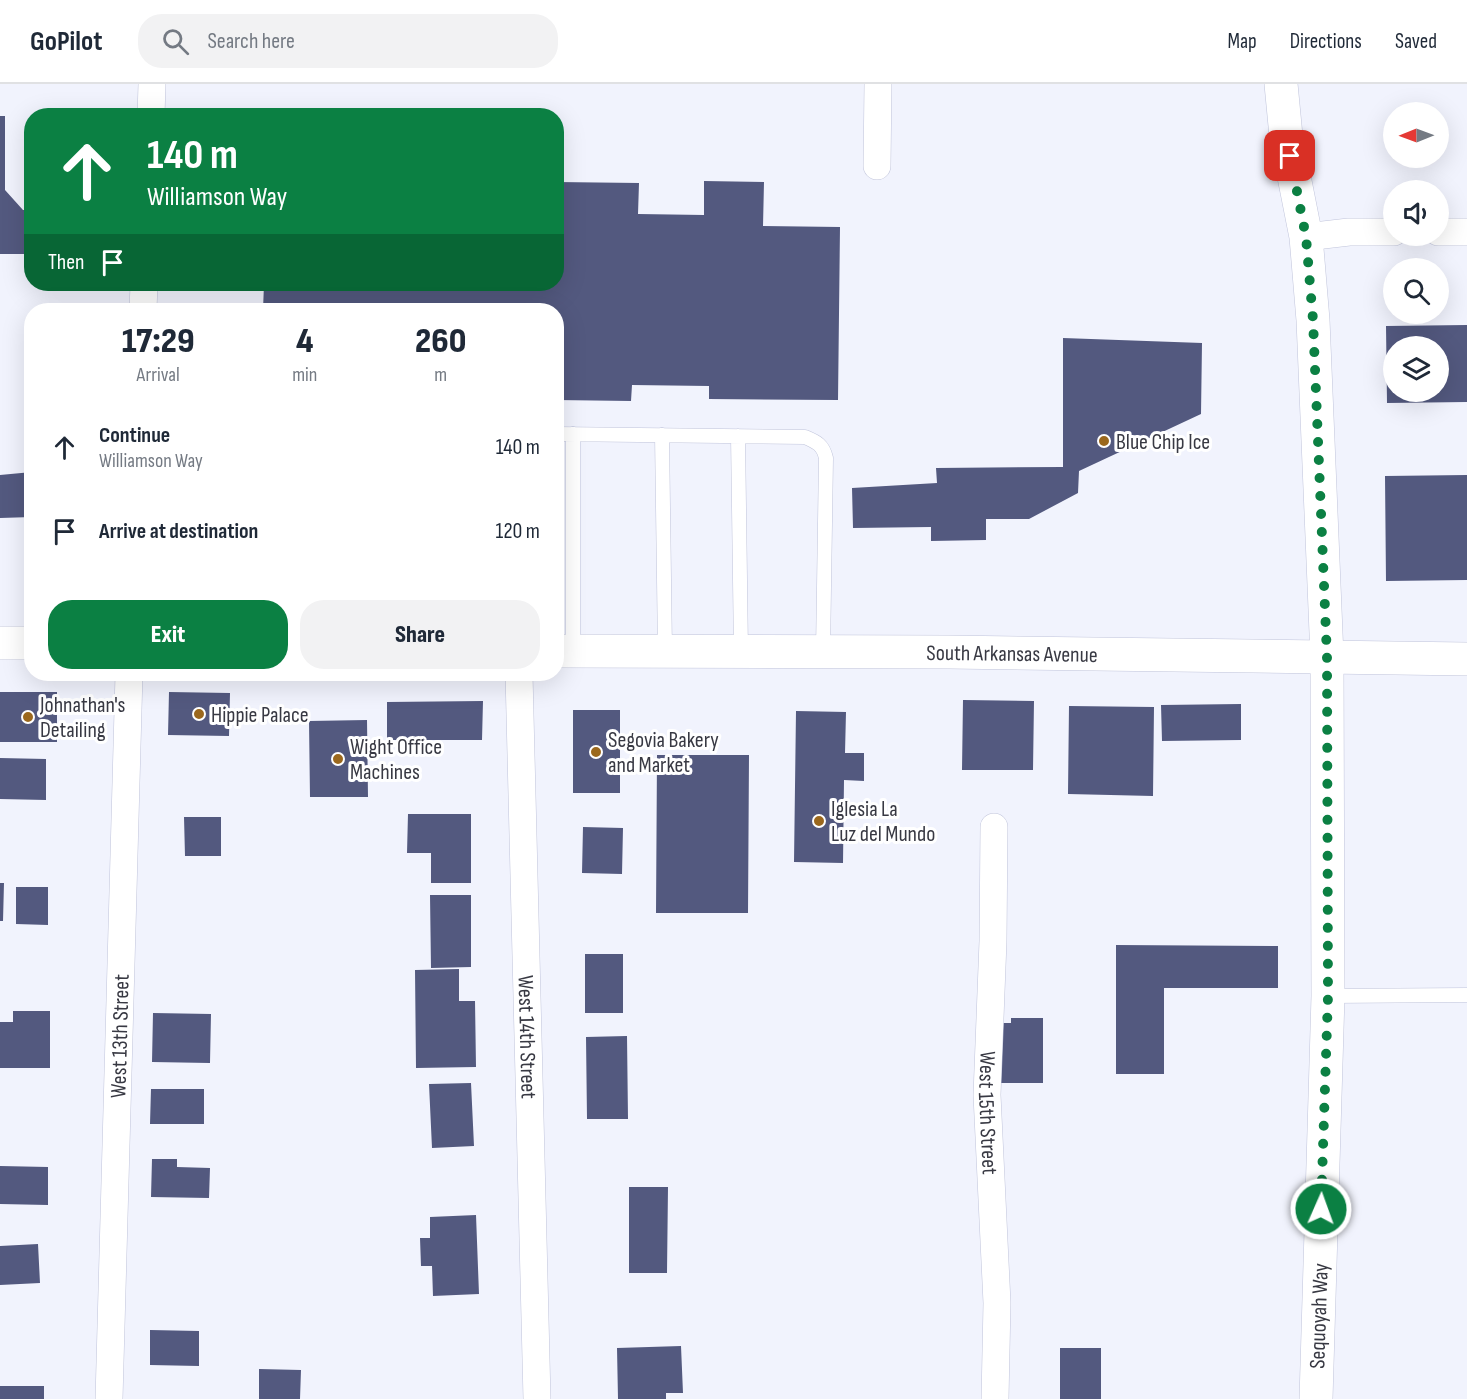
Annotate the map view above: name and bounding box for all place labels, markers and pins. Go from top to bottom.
pin [1264,130,1315,181]
place label: Blue Chip Ice [1116,429,1210,456]
marker: Blue Chip Ice [1097,434,1111,448]
place label: Johnathan's Detailing [39,692,126,744]
place label: Hippie Palace [211,702,309,729]
marker: Hippie Palace [192,707,206,721]
marker: Johnathan's Detailing [21,710,35,724]
place label: Segovia Bakery and Market [608,727,719,779]
place label: Wight Office Machines [350,734,442,786]
marker: Segovia Bakery and Market [589,745,603,759]
marker: Wight Office Machines [331,752,345,766]
place label: Iglesia La Luz del Mundo [831,796,935,848]
marker: Iglesia La Luz del Mundo [812,814,826,828]

